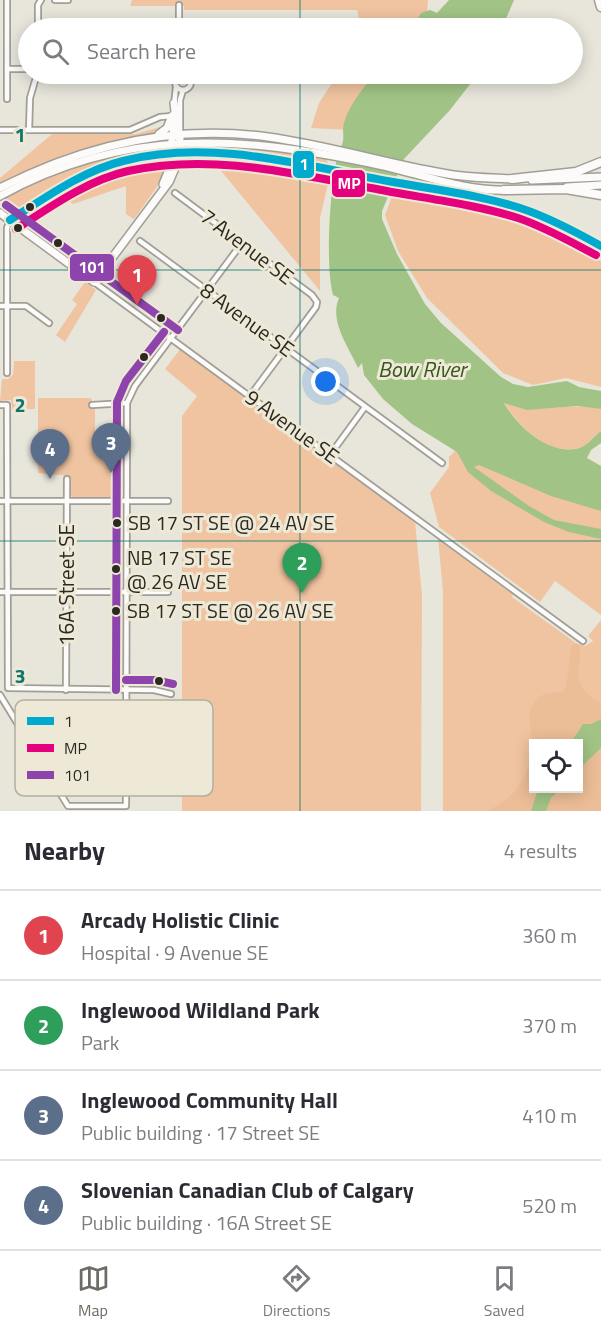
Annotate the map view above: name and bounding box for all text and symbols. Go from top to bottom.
search box [18,18,583,84]
text: Search here [87,34,196,68]
icon: search [39,35,72,68]
text: 1 [14,119,26,150]
line badge: 1 [292,150,315,179]
text: 1 [300,152,308,176]
line badge: MP [331,169,366,198]
text: MP [337,171,361,195]
street label: 7 Avenue SE [194,200,301,292]
unlabelled marker [24,201,36,213]
unlabelled marker [12,222,24,234]
unlabelled marker [52,237,64,249]
line badge: 101 [69,253,115,282]
text: 101 [79,255,105,279]
pin: 1 [118,256,156,305]
street label: 8 Avenue SE [194,274,301,364]
unlabelled marker [155,312,167,324]
unlabelled marker [138,351,150,363]
water label: Bow River [378,352,469,386]
your location [311,367,340,396]
street label: 9 Avenue SE [239,381,346,471]
text: 2 [14,389,26,420]
pin: 3 [92,424,130,473]
pin: 4 [31,430,70,479]
place label: SB 17 ST SE @ 24 AV SE [128,507,334,538]
marker: SB 17 ST SE @ 24 AV SE [111,517,123,529]
street label: 16A Street SE [50,524,82,646]
place label: NB 17 ST SE @ 26 AV SE [127,542,232,597]
pin: 2 [282,544,322,593]
marker: NB 17 ST SE @ 26 AV SE [110,563,122,575]
place label: SB 17 ST SE @ 26 AV SE [127,595,333,626]
marker: SB 17 ST SE @ 26 AV SE [110,605,122,617]
text: 3 [14,660,26,691]
unlabelled marker [153,675,165,687]
legend [15,700,213,796]
text: 1 [64,709,73,733]
text: MP [64,736,87,760]
map controls [529,739,583,793]
button: locate [529,739,583,793]
text: 101 [64,763,91,787]
text: Nearby [24,831,105,870]
text: 4 results [504,835,577,866]
text: Arcady Holistic Clinic [81,903,279,937]
text: 1 [38,920,49,951]
text: 360 m [522,920,577,951]
text: Hospital · 9 Avenue SE [81,937,268,968]
text: Inglewood Wildland Park [81,993,320,1027]
text: 2 [38,1010,49,1041]
text: 370 m [522,1010,577,1041]
text: Park [81,1027,119,1058]
text: Inglewood Community Hall [81,1083,338,1117]
text: 3 [38,1100,49,1131]
text: 410 m [522,1100,577,1131]
text: Public building · 17 Street SE [81,1117,320,1148]
text: Slovenian Canadian Club of Calgary [81,1173,414,1207]
text: 4 [38,1190,49,1221]
text: 520 m [522,1190,577,1221]
text: Public building · 16A Street SE [81,1207,332,1238]
tab: Map [77,1262,110,1322]
tab: Directions [263,1262,331,1322]
tab: Saved [484,1262,524,1322]

